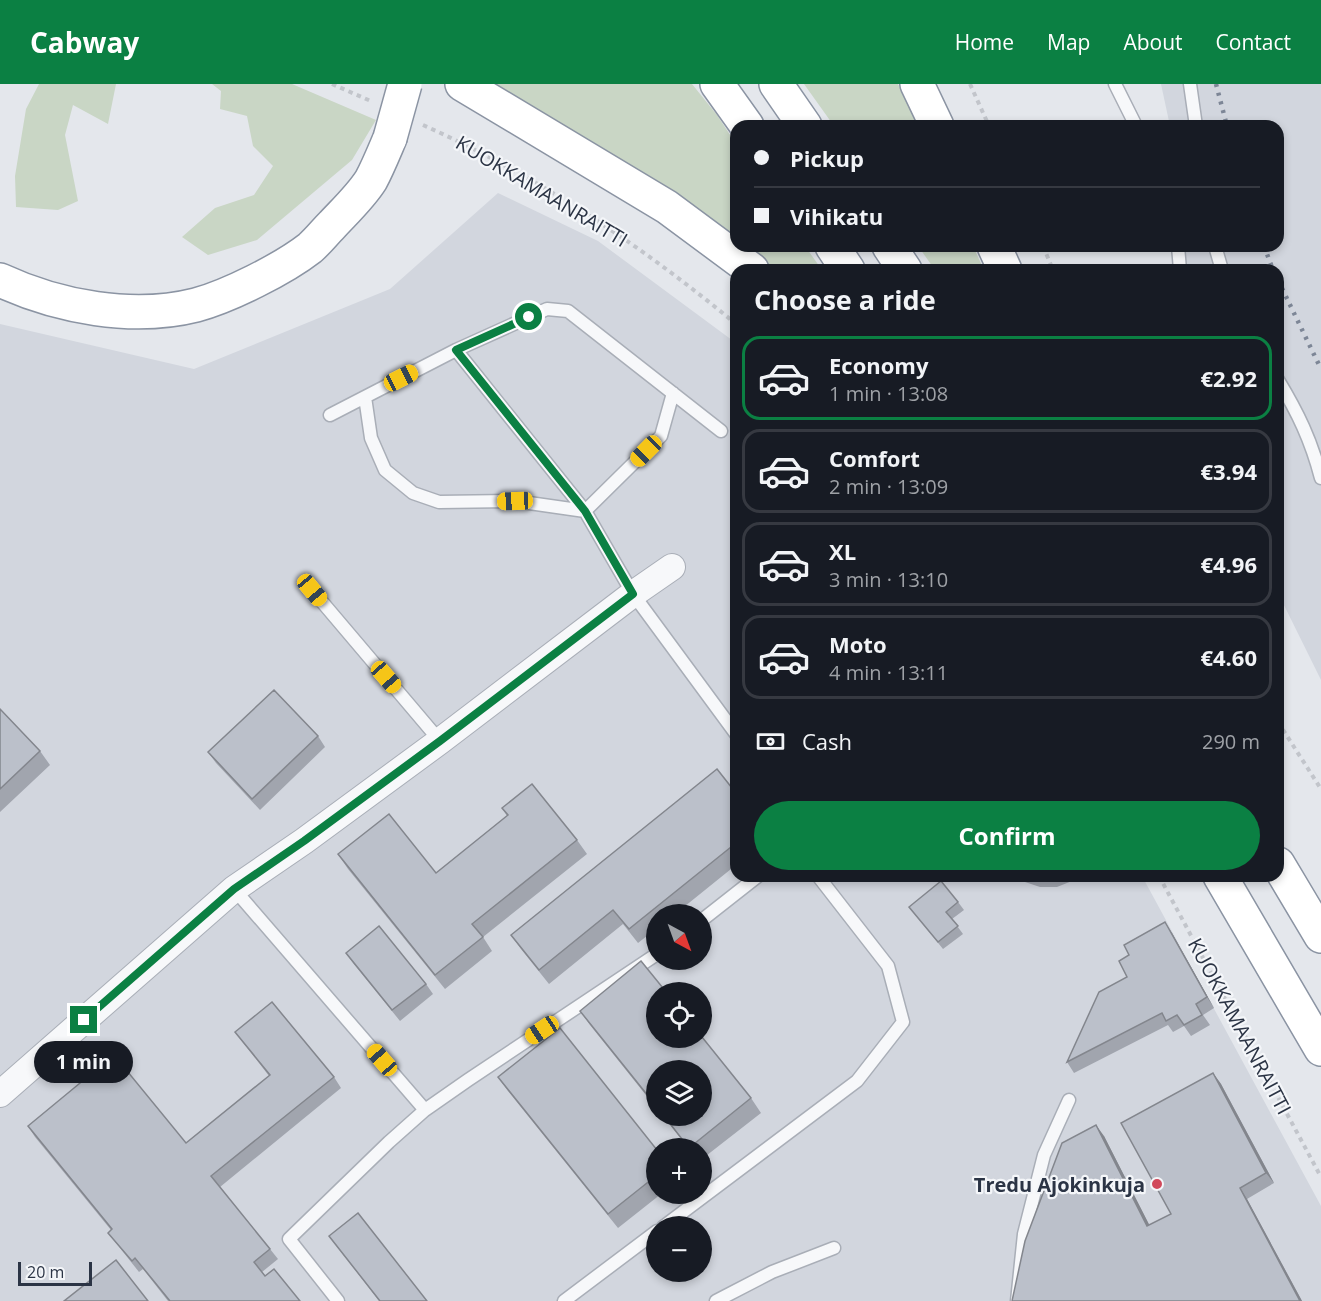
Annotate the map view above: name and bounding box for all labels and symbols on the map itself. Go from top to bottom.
street label: KUOKKAMAANRAITTI [451,129,633,253]
route start [515,303,542,330]
car [381,362,421,394]
car [627,432,665,470]
car [497,491,533,511]
car [294,570,330,610]
car [367,658,405,696]
north arrow [646,904,712,970]
street label: KUOKKAMAANRAITTI [1182,933,1298,1119]
route end [70,1006,97,1033]
car [522,1013,562,1047]
callout: 1 min [34,1041,134,1083]
car [363,1041,401,1079]
place label: Tredu Ajokinkuja [974,1171,1145,1198]
marker: Tredu Ajokinkuja [1150,1177,1164,1191]
scale bar [18,1259,92,1286]

